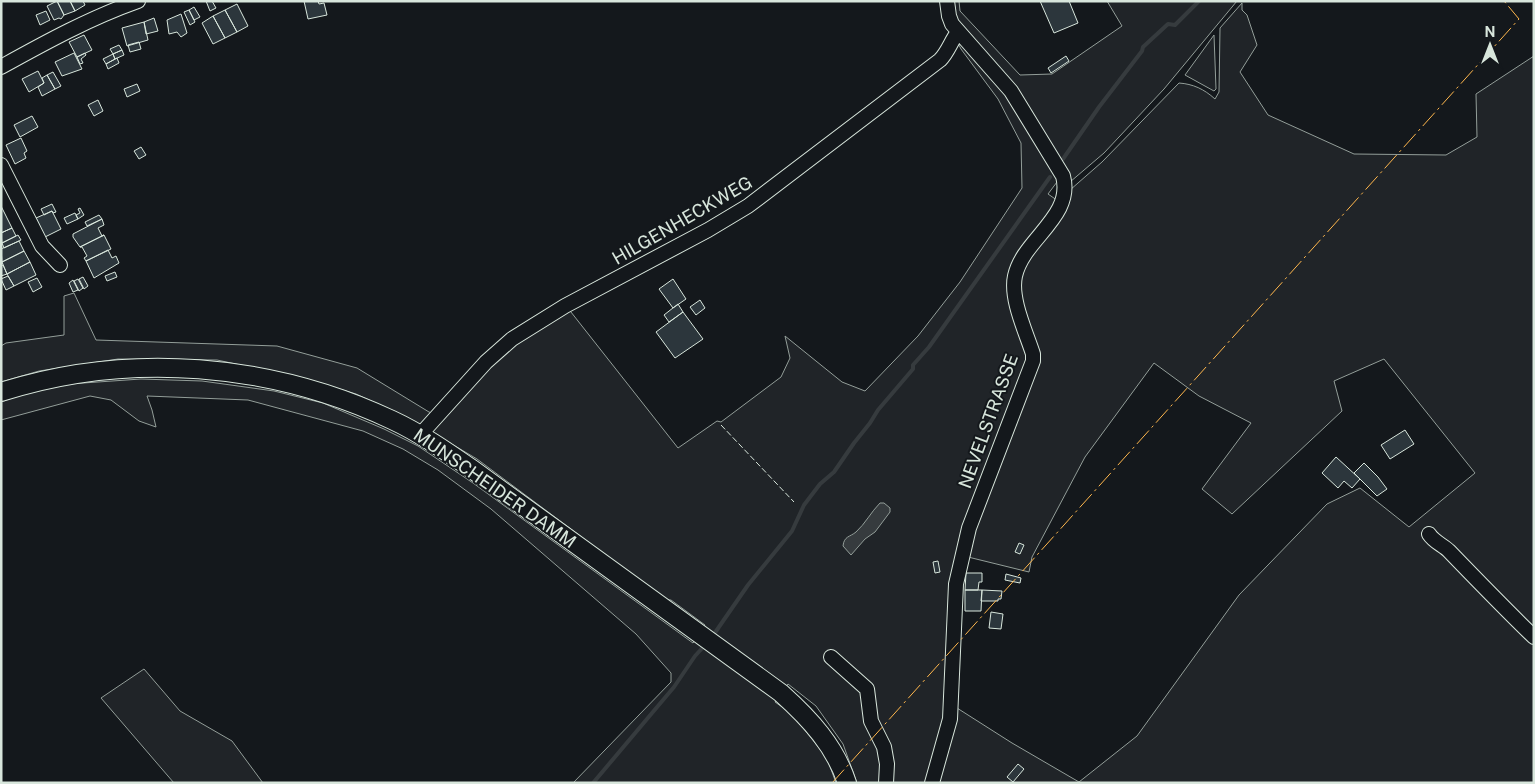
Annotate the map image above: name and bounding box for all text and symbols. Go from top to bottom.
north arrow [1465,20,1515,70]
text: N [1485,24,1495,40]
street label: HILGENHECKWEG [608,171,756,269]
street label: NEVELSTRASSE [954,351,1022,491]
street label: MUNSCHEIDER DAMM [410,424,580,552]

